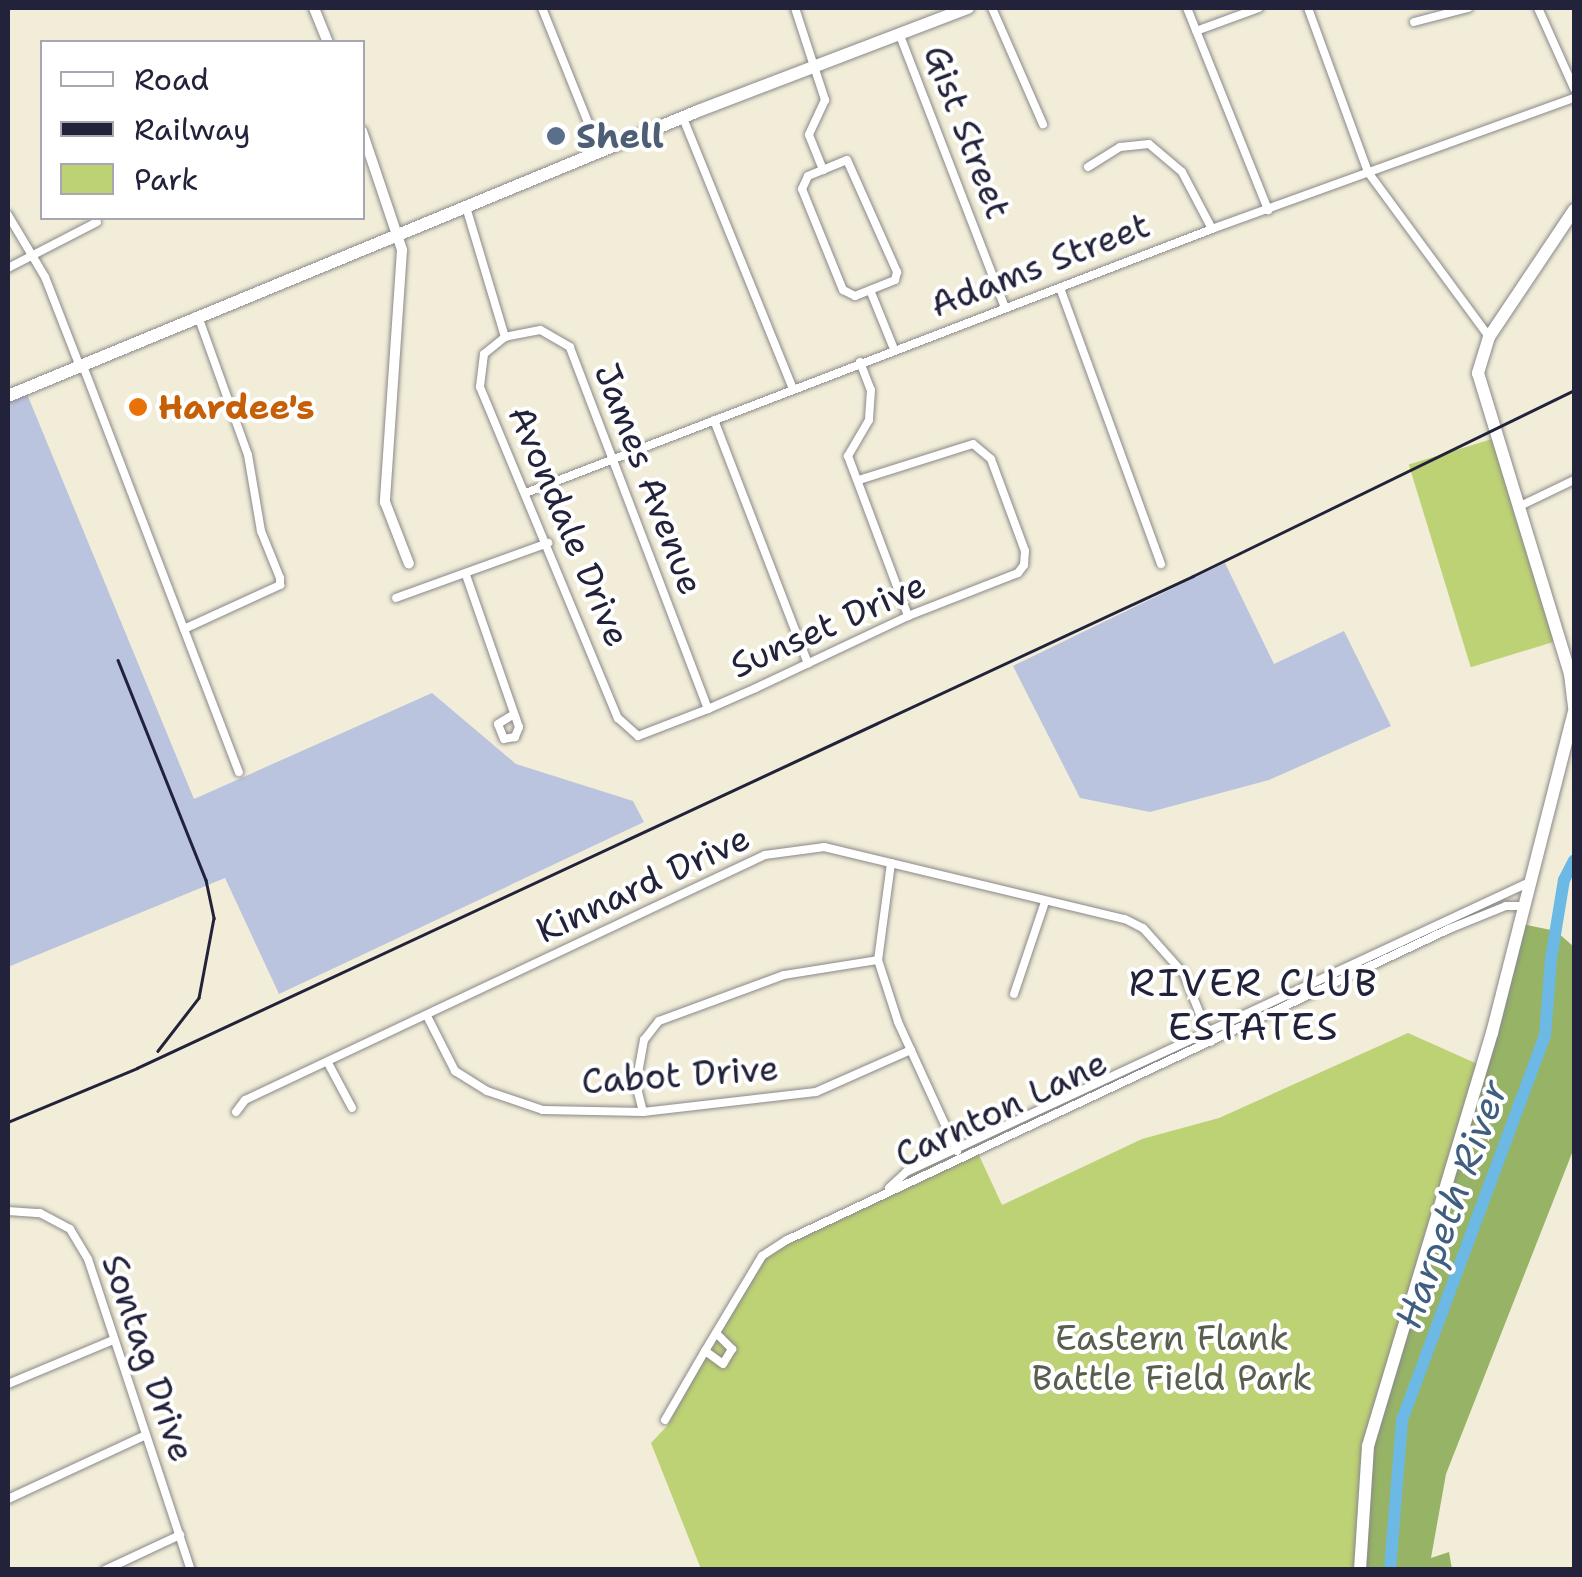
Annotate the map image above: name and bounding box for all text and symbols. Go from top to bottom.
street label: Gist Street [915,39,1019,225]
legend [40,40,365,220]
text: Road [134,59,209,100]
text: Railway [134,109,250,150]
place label: Shell [576,115,664,157]
marker: Shell [545,125,567,147]
text: Park [134,159,198,200]
street label: Adams Street [924,204,1156,326]
street label: James Avenue [586,357,712,601]
place label: Hardee's [158,386,315,428]
marker: Hardee's [127,396,149,418]
street label: Avondale Drive [499,399,639,653]
street label: Sunset Drive [724,563,932,687]
street label: Kinnard Drive [530,816,756,952]
district label: RIVER CLUB ESTATES [1129,960,1379,1050]
street label: Carnton Lane [888,1042,1114,1176]
street label: Cabot Drive [580,1047,780,1103]
water label: Harpeth River [1385,1073,1517,1335]
street label: Sontag Drive [93,1249,203,1467]
park label: Eastern Flank Battle Field Park [1032,1317,1312,1399]

